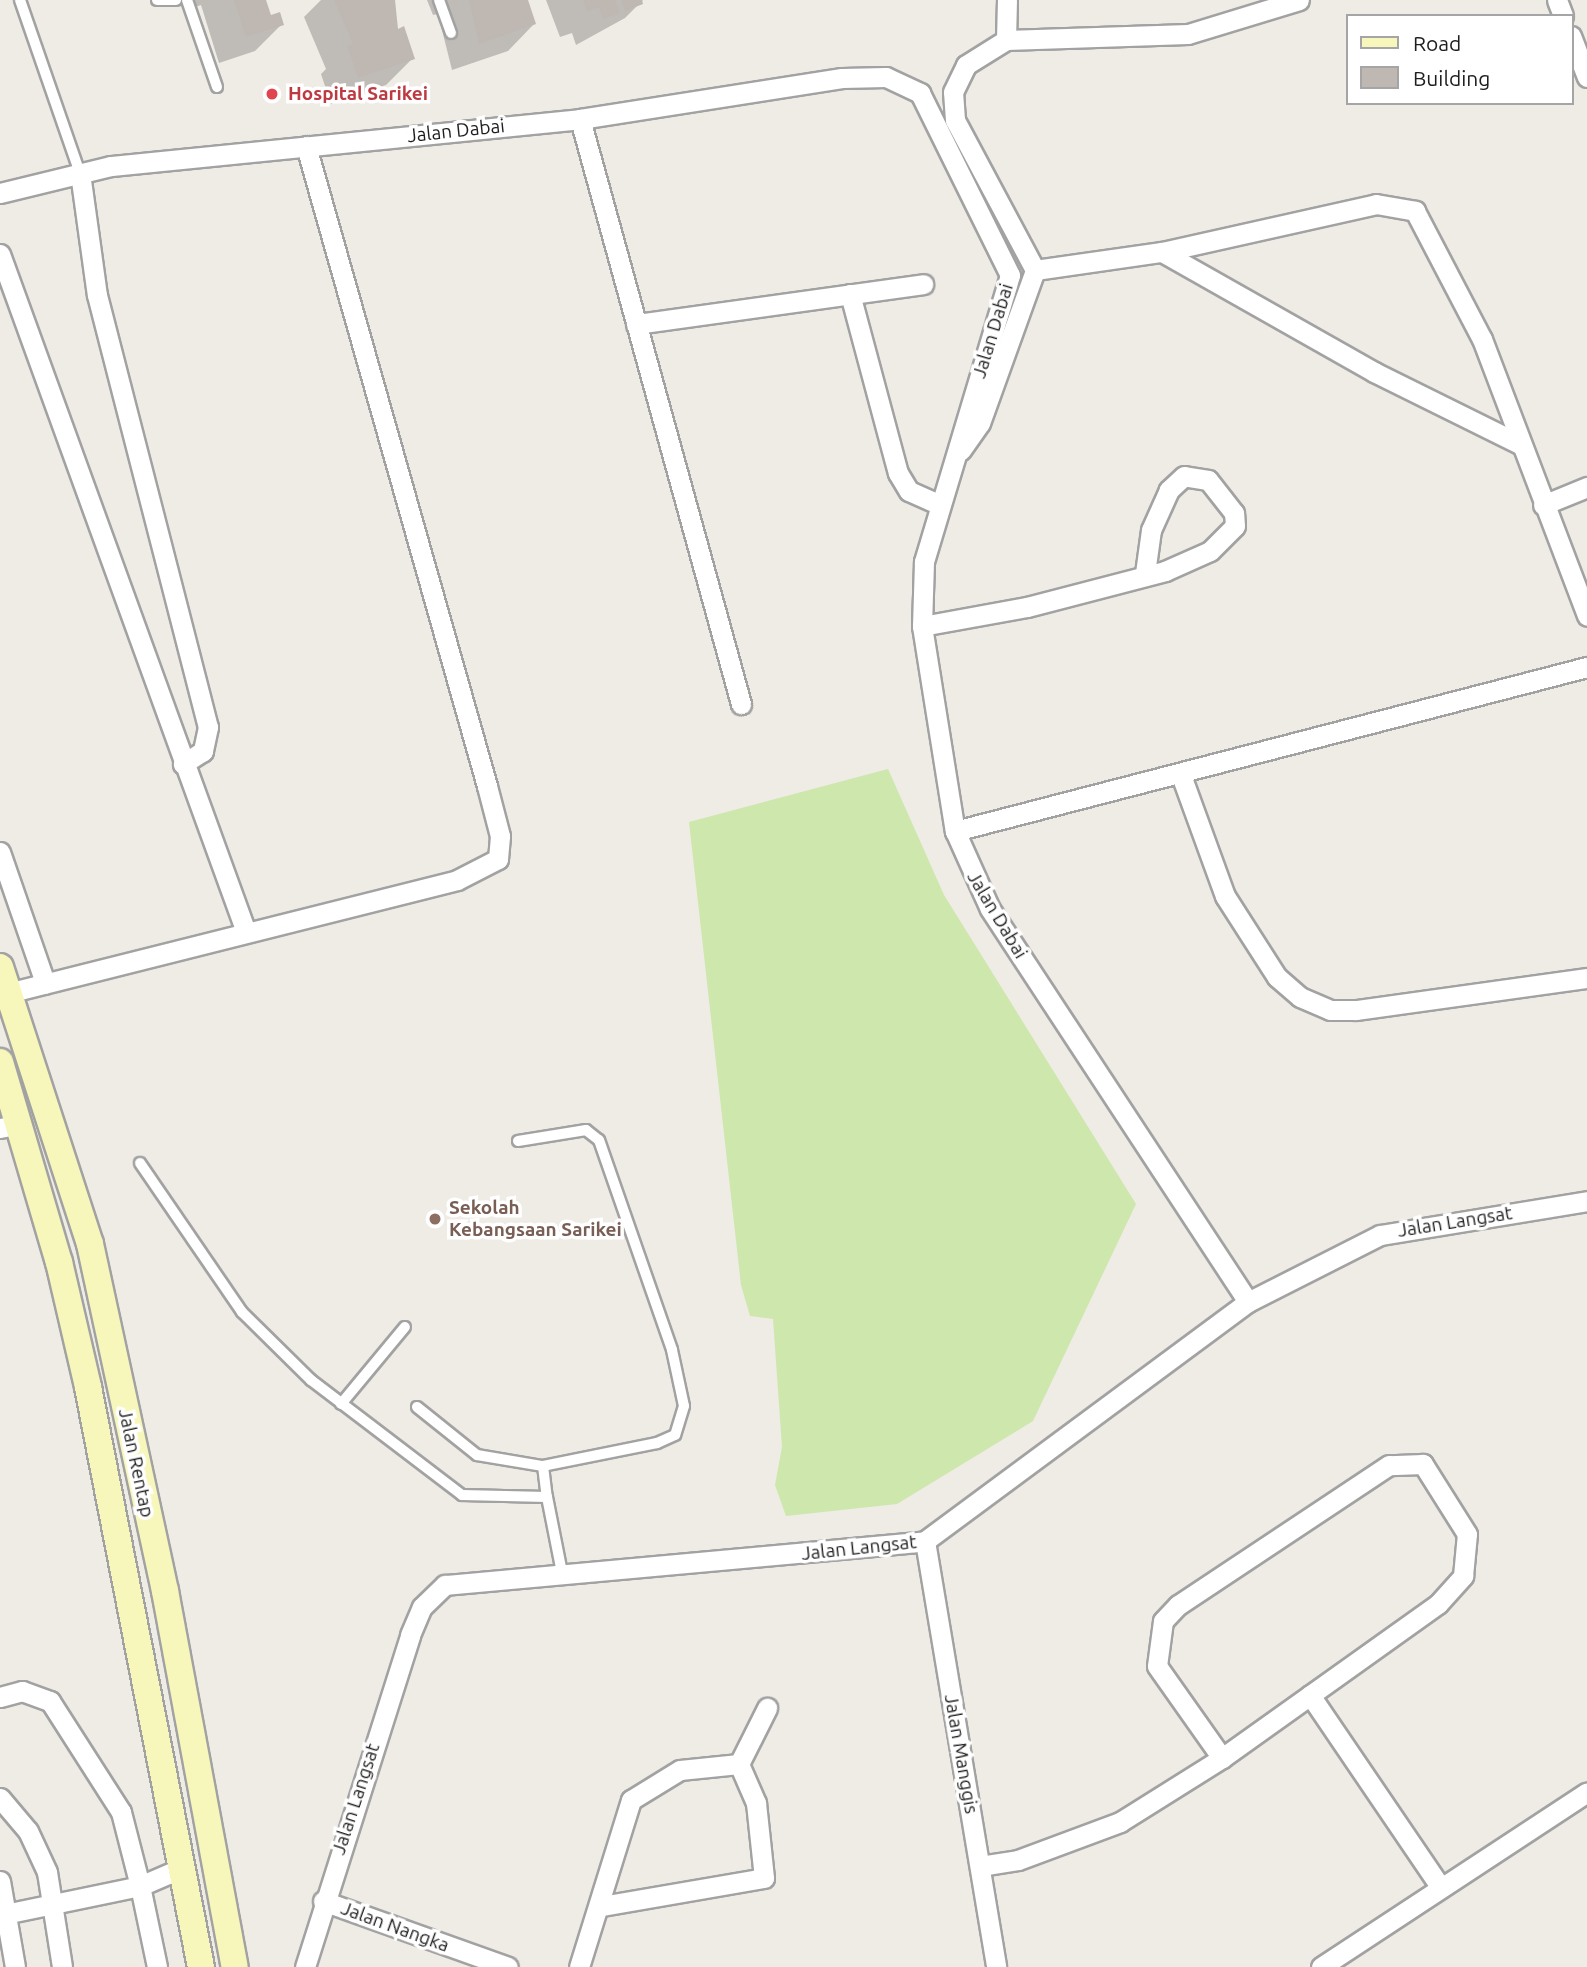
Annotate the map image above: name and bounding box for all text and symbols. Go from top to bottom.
legend [1346,14,1573,105]
text: Road [1413,31,1461,55]
text: Building [1413,66,1490,90]
place label: Hospital Sarikei [288,83,428,105]
marker: Hospital Sarikei [262,84,282,104]
street label: Jalan Dabai [406,115,506,147]
street label: Jalan Dabai [968,281,1018,381]
street label: Jalan Dabai [962,867,1032,963]
place label: Sekolah Kebangsaan Sarikei [449,1197,622,1241]
street label: Jalan Langsat [1396,1202,1514,1242]
marker: Sekolah Kebangsaan Sarikei [427,1211,443,1227]
street label: Jalan Rentap [113,1407,159,1519]
street label: Jalan Langsat [800,1531,918,1565]
street label: Jalan Manggis [939,1692,983,1816]
street label: Jalan Langsat [327,1740,385,1858]
street label: Jalan Nangka [338,1897,452,1957]

